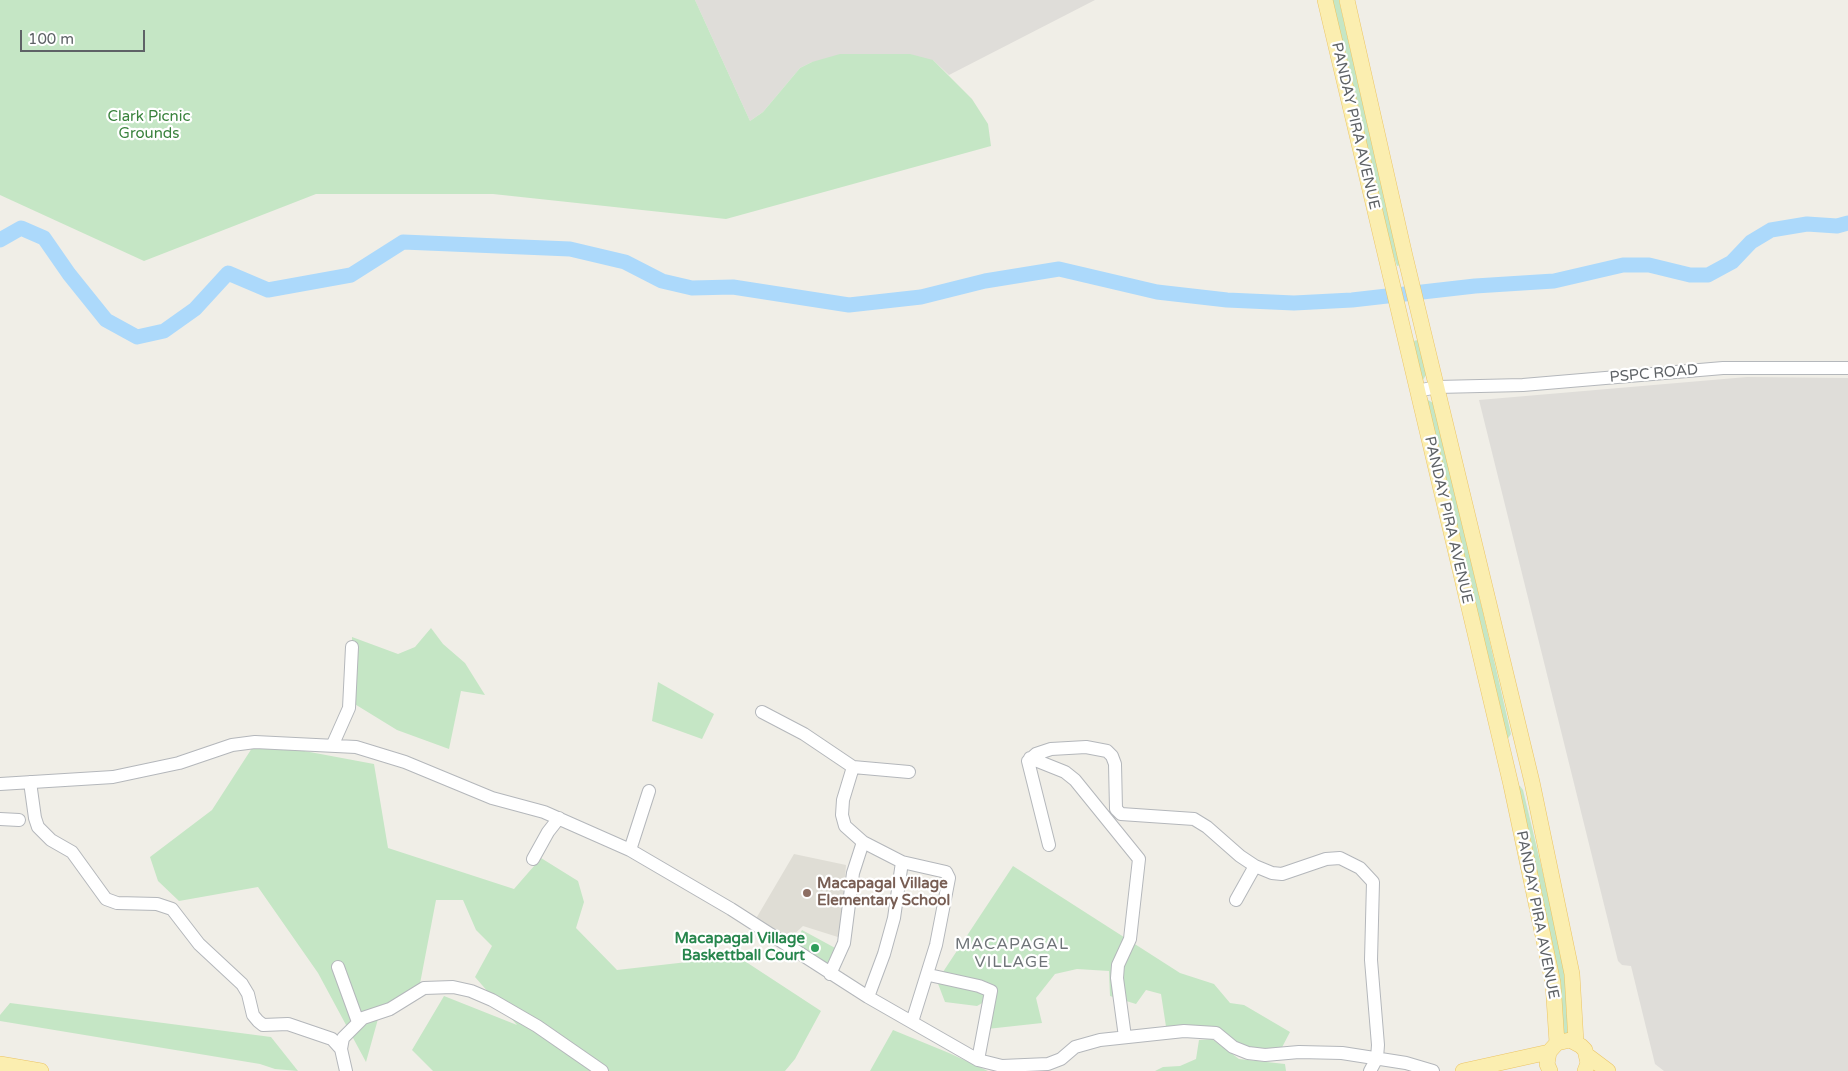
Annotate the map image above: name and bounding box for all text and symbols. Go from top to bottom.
scale bar [22,20,148,52]
text: 100 m [28,30,74,48]
street label: PANDAY PIRA AVENUE [1327,41,1383,211]
park label: Clark Picnic Grounds [108,108,190,143]
street label: PSPC ROAD [1609,361,1699,387]
street label: PANDAY PIRA AVENUE [1420,435,1476,605]
street label: PANDAY PIRA AVENUE [1512,829,1562,1001]
place label: Macapagal Village Elementary School [817,875,950,910]
marker: Macapagal Village Elementary School [801,887,813,899]
place label: Macapagal Village Baskettball Court [674,930,805,965]
district label: MACAPAGAL VILLAGE [954,935,1070,973]
marker: Macapagal Village Baskettball Court [809,942,821,954]

